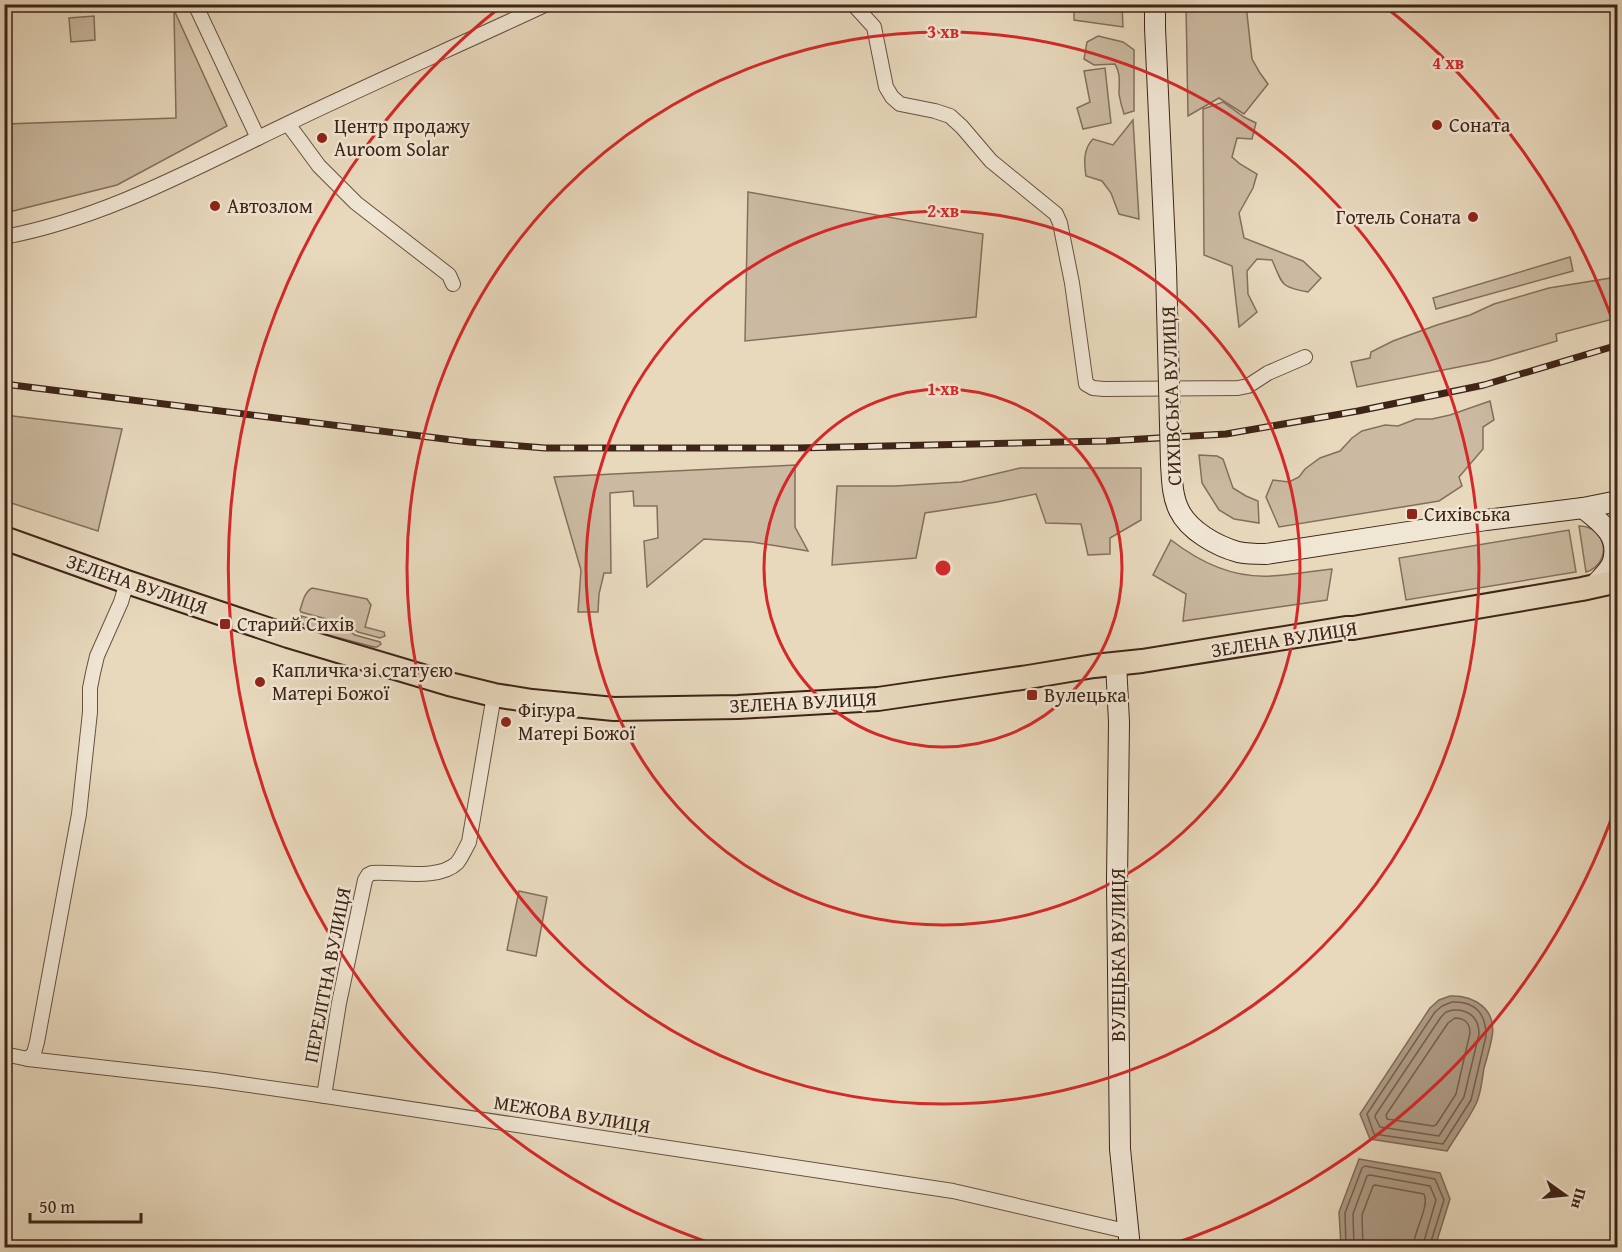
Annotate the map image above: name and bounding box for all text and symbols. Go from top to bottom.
text: 3 хв [927,18,959,45]
text: 4 хв [1432,49,1464,76]
place label: Соната [1449,110,1511,139]
place label: Центр продажу Auroom Solar [334,111,470,163]
marker: Соната [1430,118,1444,132]
marker: Центр продажу Auroom Solar [315,131,329,145]
place label: Автозлом [227,191,313,220]
text: 2 хв [927,197,959,224]
marker: Автозлом [208,199,222,213]
place label: Готель Соната [1336,202,1461,231]
marker: Готель Соната [1466,210,1480,224]
street label: СИХІВСЬКА ВУЛИЦЯ [1153,306,1188,486]
text: 1 хв [927,375,959,402]
place label: Сихівська [1424,499,1511,528]
marker: Сихівська [1405,507,1419,521]
street label: ЗЕЛЕНА ВУЛИЦЯ [63,546,212,621]
centre of rings [933,558,953,578]
place label: Старий Сихів [237,609,354,638]
street label: ЗЕЛЕНА ВУЛИЦЯ [1209,613,1359,664]
marker: Старий Сихів [218,617,232,631]
place label: Капличка зі статуєю Матері Божої [272,655,453,707]
marker: Капличка зі статуєю Матері Божої [253,675,267,689]
place label: Вулецька [1044,680,1127,709]
street label: ЗЕЛЕНА ВУЛИЦЯ [729,683,878,720]
marker: Вулецька [1025,688,1039,702]
place label: Фігура Матері Божої [518,695,636,747]
marker: Фігура Матері Божої [499,715,513,729]
street label: ВУЛЕЦЬКА ВУЛИЦЯ [1103,868,1132,1042]
street label: ПЕРЕЛІТНА ВУЛИЦЯ [295,884,358,1065]
street label: МЕЖОВА ВУЛИЦЯ [492,1087,653,1140]
north arrow [1535,1165,1595,1225]
scale bar [30,1186,141,1224]
text: Пн [1565,1186,1594,1212]
text: 50 m [39,1193,75,1220]

